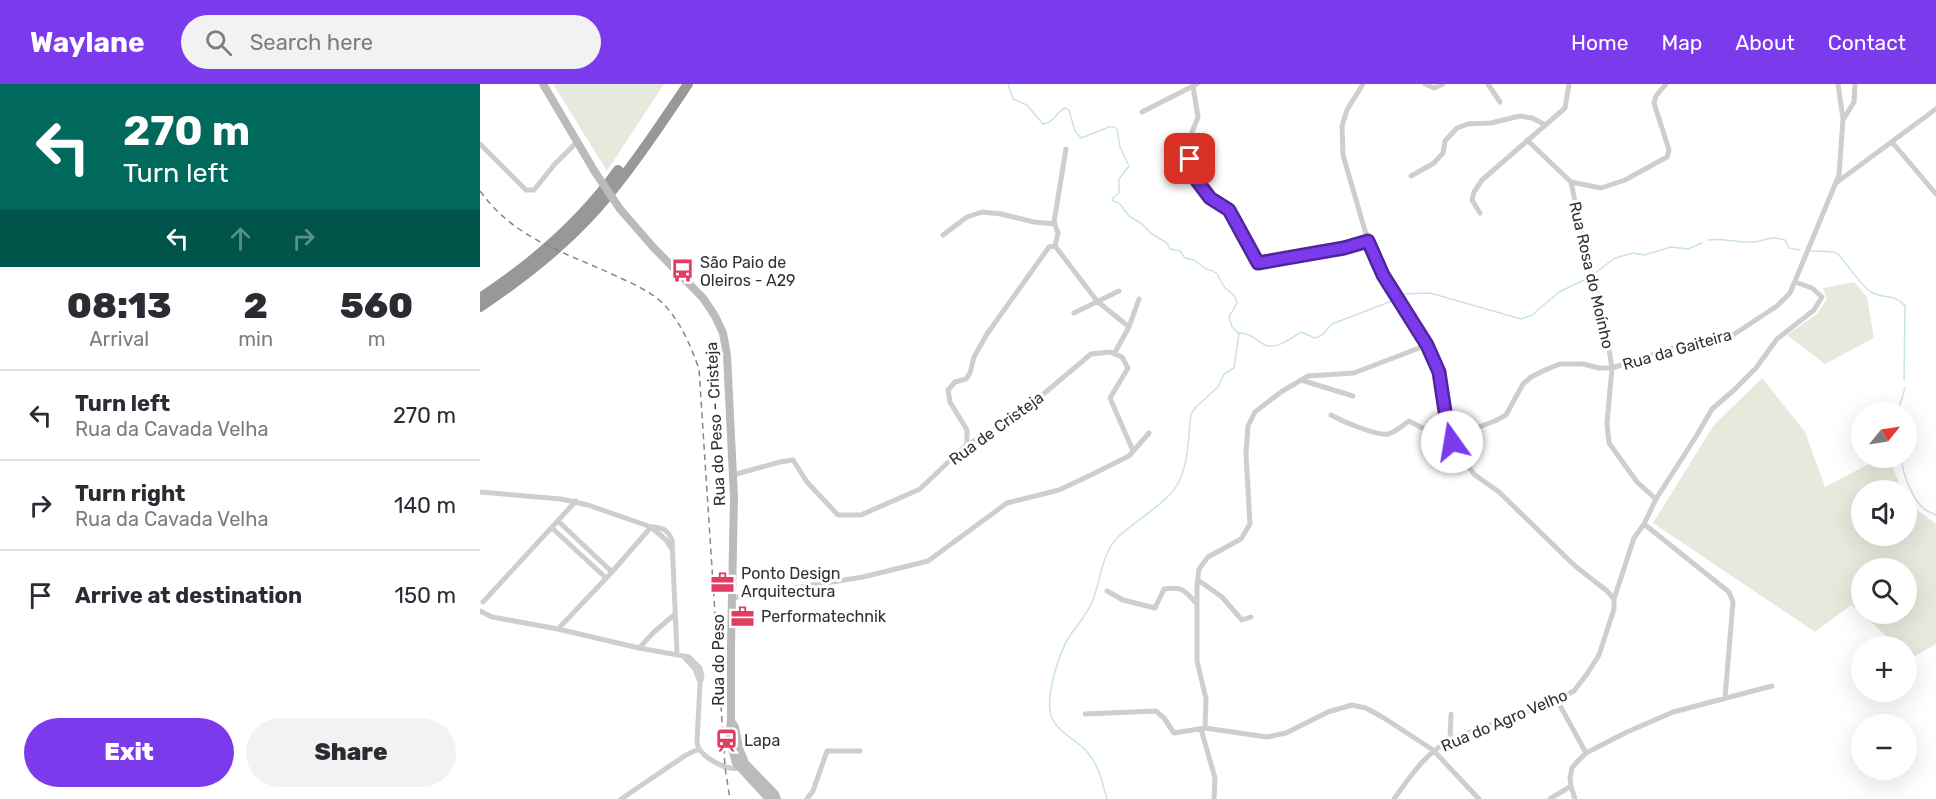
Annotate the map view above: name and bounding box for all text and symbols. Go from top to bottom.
search box [181,15,601,69]
text: Waylane [30,26,145,59]
icon: search [202,26,235,59]
text: Search here [250,29,373,56]
text: Home [1571,30,1628,55]
text: Map [1661,30,1702,55]
text: About [1735,30,1795,55]
text: Contact [1828,30,1906,55]
text: 270 m [123,106,250,156]
icon: left [24,108,102,186]
pin [1164,133,1215,184]
icon: arrive [1173,142,1206,175]
text: Turn left [123,157,228,189]
street label: Rua Rosa do Moínho [1565,200,1618,351]
icon: left [161,222,194,255]
icon: ahead [224,222,257,255]
icon: right [287,222,320,255]
place label: São Paio de Oleiros - A29 [700,253,796,290]
bus stop icon: São Paio de Oleiros - A29 [669,258,695,284]
text: 08:13 [67,284,172,327]
text: 2 [244,284,268,327]
text: 560 [340,284,413,327]
street label: Rua da Gaiteira [1620,325,1734,374]
text: Arrival [89,327,149,351]
text: min [238,327,273,351]
text: m [368,327,385,351]
street label: Rua do Peso - Cristeja [702,341,729,507]
street label: Rua de Cristeja [945,388,1047,469]
text: Turn left [75,390,170,417]
icon: left [24,399,57,432]
text: 270 m [393,402,456,429]
north arrow [1851,402,1917,468]
map controls [1851,402,1917,780]
position arrow [1420,410,1484,474]
text: Rua da Cavada Velha [75,417,268,441]
text: Turn right [75,480,185,507]
button: sound [1851,480,1917,546]
icon: right [24,489,57,522]
text: 140 m [394,492,456,519]
text: Rua da Cavada Velha [75,507,268,531]
button: search [1851,558,1917,624]
place label: Ponto Design Arquitectura [741,564,841,601]
office icon: Ponto Design Arquitectura [710,569,736,595]
icon: arrive [24,579,57,612]
text: Arrive at destination [75,582,302,609]
text: 150 m [395,582,456,609]
office icon: Performatechnik [730,603,756,629]
place label: Performatechnik [761,607,887,626]
street label: Rua do Peso [709,614,728,706]
button: + [1851,636,1917,702]
street label: Rua do Agro Velho [1438,685,1570,756]
button: − [1851,714,1917,780]
button: Exit [24,718,234,787]
button: Share [246,718,456,787]
station icon: Lapa [713,727,739,753]
place label: Lapa [744,731,780,750]

